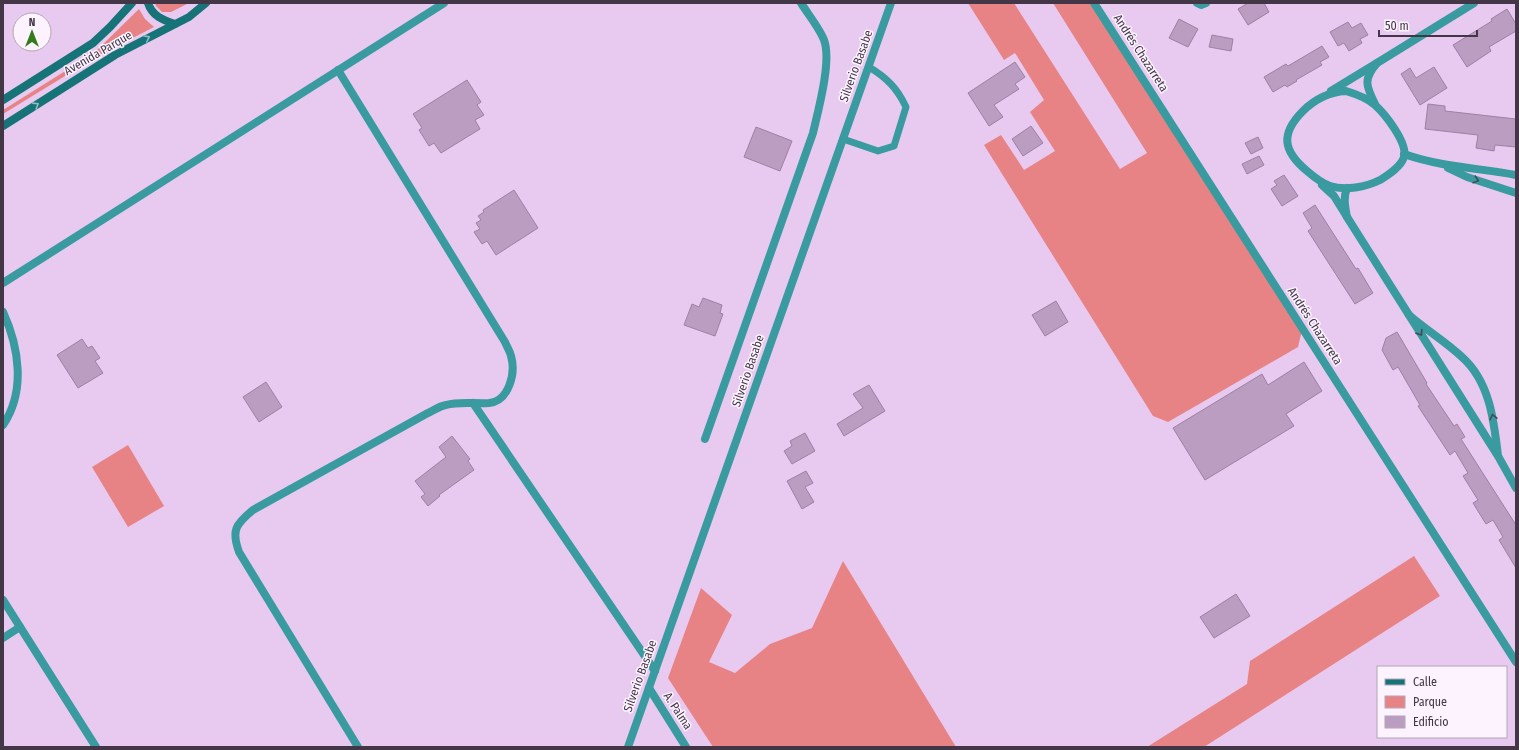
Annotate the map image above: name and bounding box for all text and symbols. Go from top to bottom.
north arrow [12,12,52,52]
street label: Andrés Chazarreta [1111,12,1171,94]
scale bar [1379,12,1477,38]
text: N [29,16,35,29]
text: 50 m [1385,19,1409,33]
street label: Avenida Parque [62,28,134,78]
street label: Silverio Basabe [837,28,875,104]
one-way arrow [143,35,151,43]
one-way arrow [32,102,39,110]
one-way arrow [1472,175,1479,184]
street label: Andrés Chazarreta [1285,285,1345,367]
one-way arrow [1415,329,1423,336]
street label: Silverio Basabe [729,333,767,409]
one-way arrow [1490,414,1498,420]
street label: Silverio Basabe [621,638,659,714]
legend [1377,666,1507,738]
text: Calle [1413,675,1437,689]
street label: A. Palma [661,690,695,732]
text: Parque [1413,695,1447,709]
text: Edificio [1413,715,1449,729]

